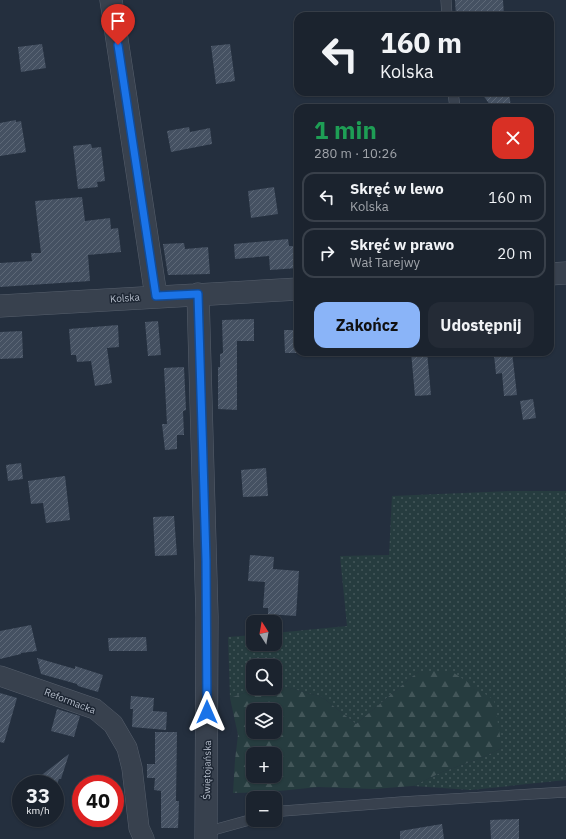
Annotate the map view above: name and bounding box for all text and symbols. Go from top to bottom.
pin [101,4,135,45]
icon: arrive [107,10,129,32]
text: 160 m [380,24,462,61]
icon: left [314,28,366,80]
text: Kolska [380,60,434,83]
text: 1 min [314,114,377,146]
button: close [492,117,534,159]
text: 280 m · 10:26 [314,145,397,162]
text: Skręć w lewo [350,179,444,198]
icon: left [316,186,338,208]
text: 160 m [488,188,532,207]
text: Kolska [350,198,389,215]
text: Skręć w prawo [350,235,454,254]
icon: right [316,242,338,264]
text: 20 m [497,244,532,263]
text: Wał Tarejwy [350,254,420,271]
street label: Kolska [110,290,141,306]
button: Zakończ [314,302,420,348]
button: Udostępnij [428,302,534,348]
north arrow [246,615,282,651]
map controls [246,615,282,827]
button: search [246,659,282,695]
street label: Reformacka [43,685,98,717]
position arrow [186,691,228,733]
button: layers [246,703,282,739]
street label: Świętojańska [200,739,214,800]
button: + [246,747,282,783]
speed limit sign: 40 [72,775,124,827]
text: 33 [26,782,50,809]
button: − [246,791,282,827]
text: km/h [26,804,50,817]

